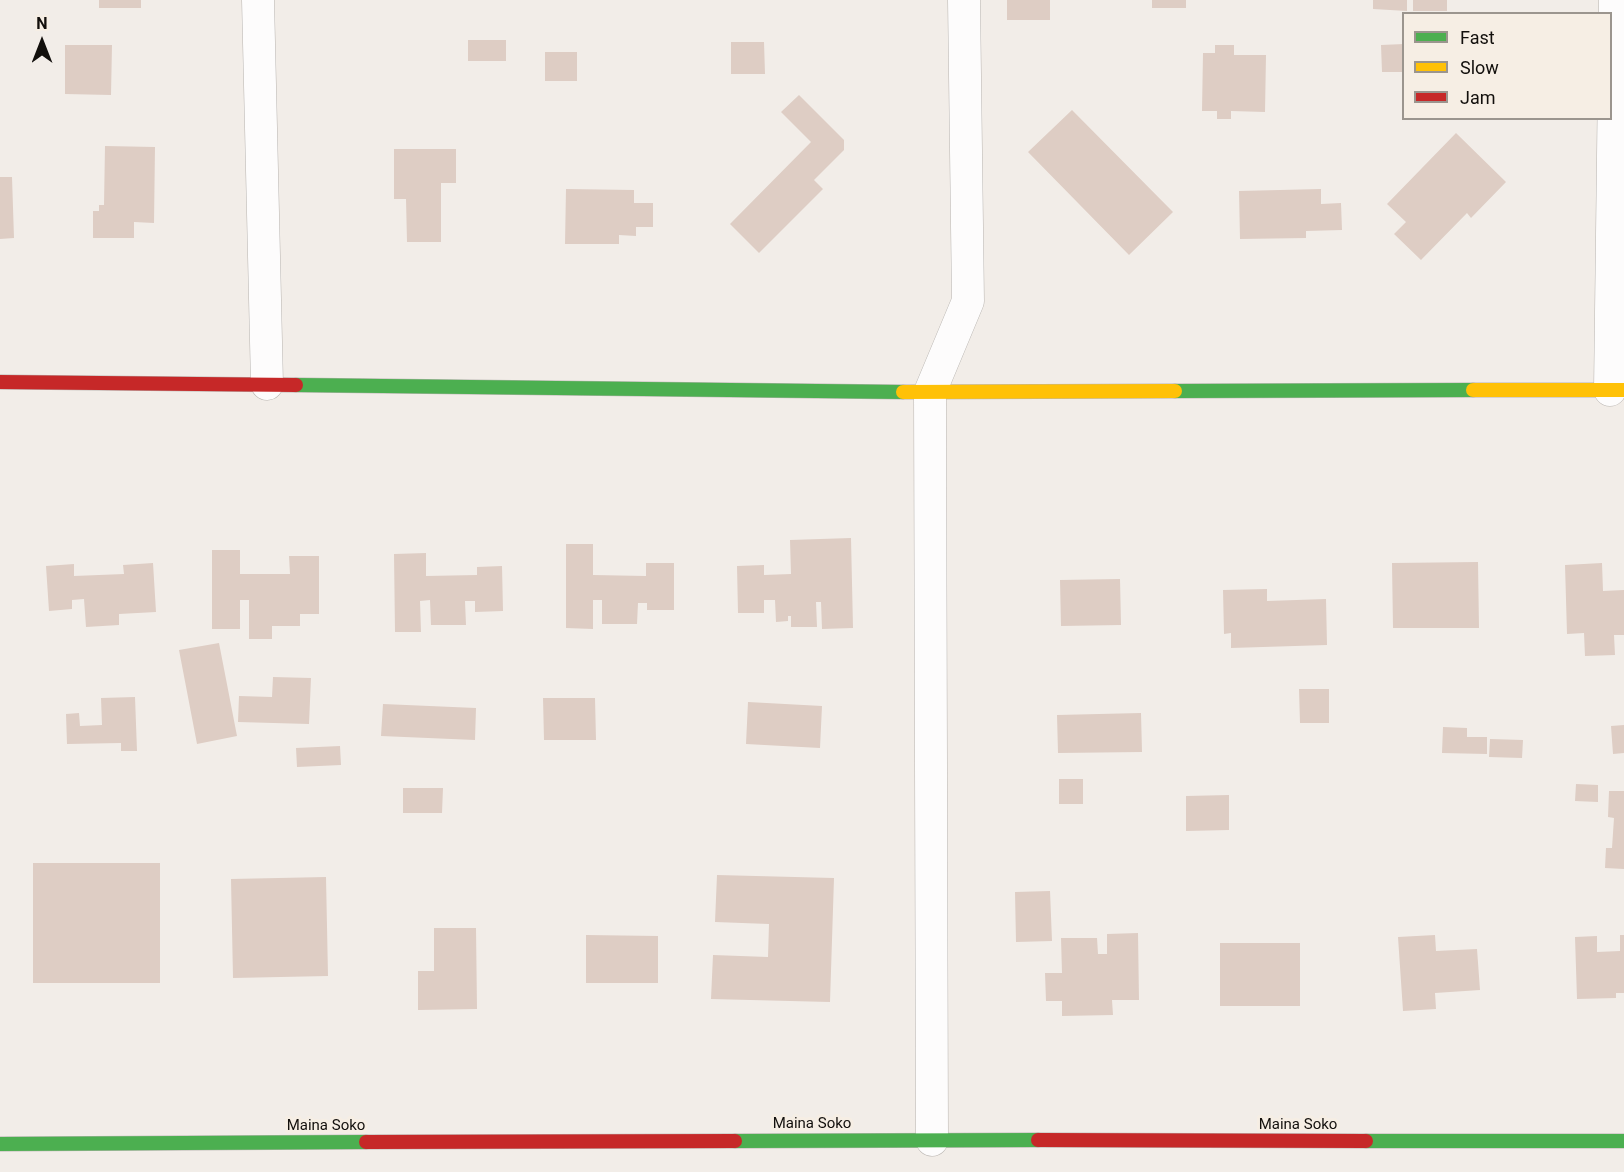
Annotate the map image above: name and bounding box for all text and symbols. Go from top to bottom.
north arrow [12,12,72,72]
legend [1402,12,1612,120]
text: N [36,14,48,33]
text: Fast [1460,27,1495,48]
text: Slow [1460,57,1499,78]
text: Jam [1460,87,1496,108]
street label: Maina Soko [773,1115,851,1133]
street label: Maina Soko [1259,1116,1337,1134]
street label: Maina Soko [287,1117,365,1135]

